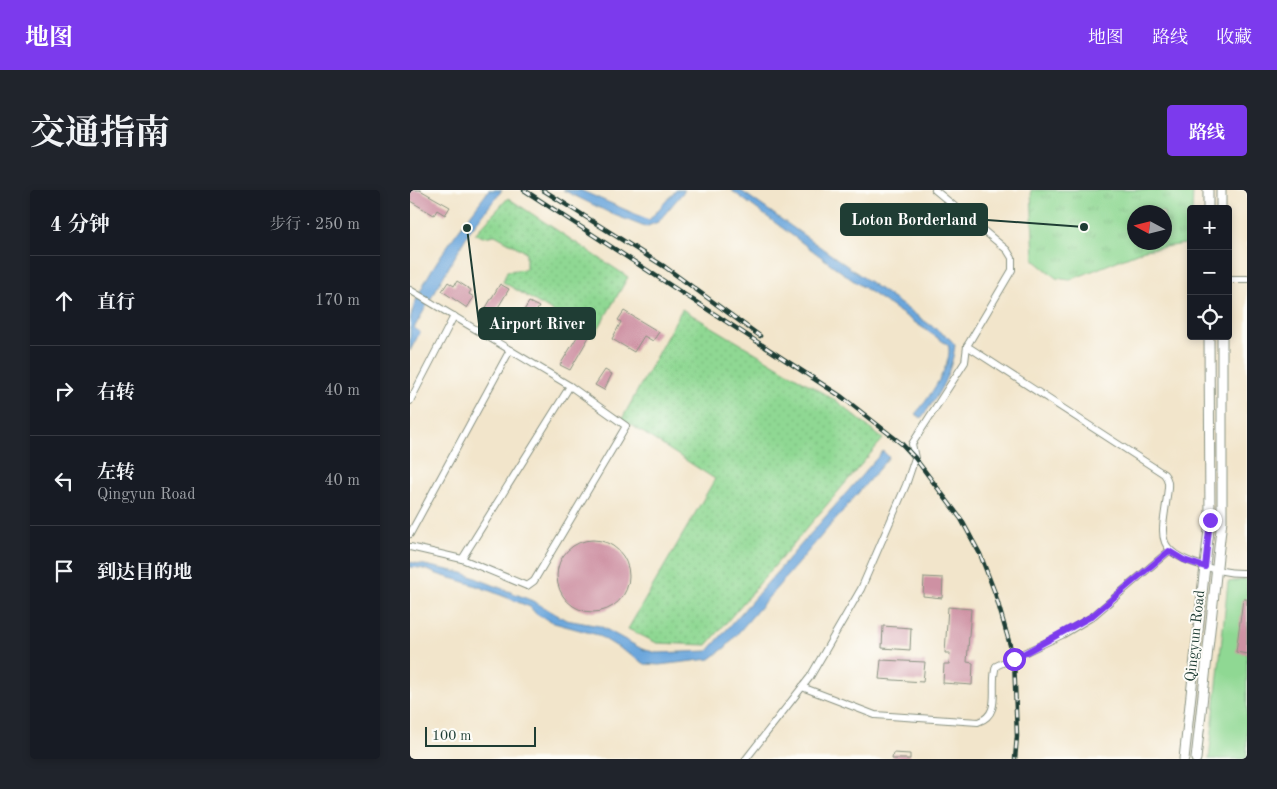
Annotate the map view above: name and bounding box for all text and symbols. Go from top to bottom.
text: 地图 [25,27,73,51]
text: 地图 [1088,29,1124,47]
text: 路线 [1152,29,1188,47]
text: 收藏 [1216,29,1252,47]
button: 路线 [1167,105,1247,156]
text: 交通指南 [30,117,170,152]
callout: Loton Borderland [841,204,987,235]
north arrow [1127,205,1172,250]
map controls [1187,205,1232,340]
button: + [1187,205,1232,250]
text: Loton Borderland [851,213,977,229]
text: 4 分钟 [50,215,110,236]
text: 步行 · 250 m [270,217,360,233]
button: − [1187,250,1232,295]
icon: ahead [50,287,78,315]
text: 170 m [315,293,360,309]
text: 直行 [97,294,135,313]
button: locate [1187,295,1232,340]
callout: Airport River [479,308,595,339]
text: Airport River [489,317,585,333]
icon: right [50,377,78,405]
text: 40 m [324,383,360,399]
text: 右转 [97,384,135,403]
text: 左转 [97,464,135,483]
icon: left [50,467,78,495]
text: 40 m [324,473,360,489]
text: Qingyun Road [97,487,196,503]
route end [1199,509,1222,532]
icon: arrive [50,557,78,585]
text: 到达目的地 [97,564,192,583]
street label: Qingyun Road [1184,589,1208,683]
route start [1003,648,1026,671]
scale bar [425,724,536,747]
text: 100 m [432,729,471,743]

